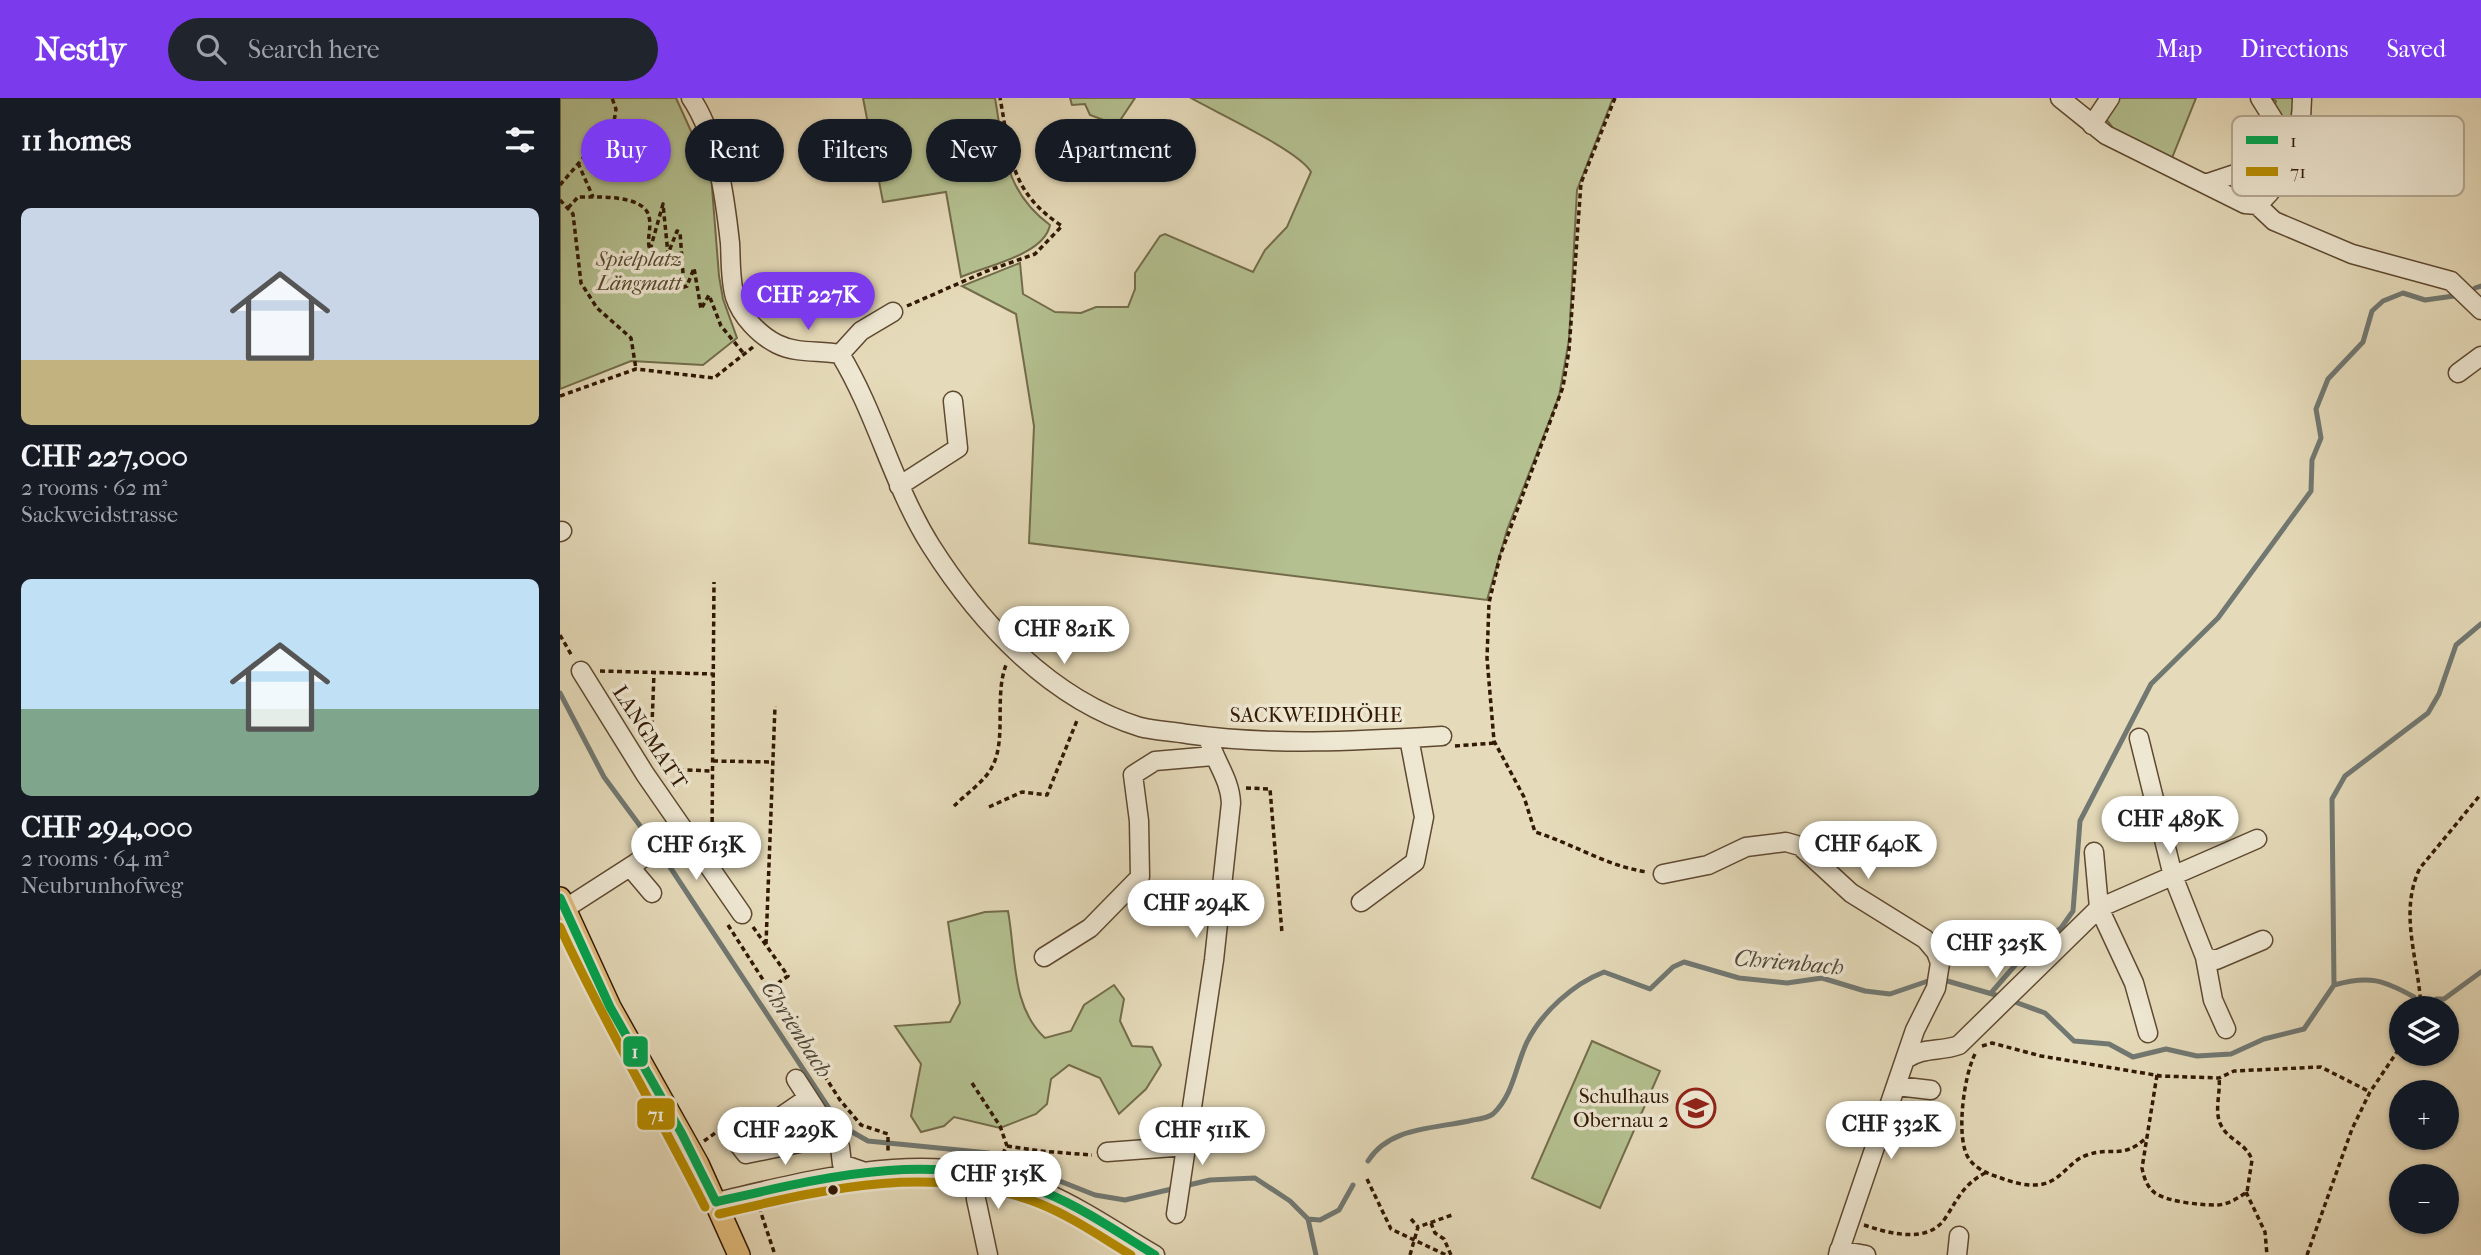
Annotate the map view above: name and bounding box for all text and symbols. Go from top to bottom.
search box [168,18,658,81]
text: Nestly [35,30,126,69]
icon: search [192,30,230,68]
text: Search here [248,34,380,65]
text: Map [2156,35,2202,63]
text: Directions [2240,35,2348,63]
text: Saved [2386,35,2446,63]
legend [2232,116,2464,196]
chip: Buy [581,119,671,182]
chip: Rent [685,119,784,182]
chip: Filters [798,119,912,182]
chip: New [926,119,1021,182]
chip: Apartment [1035,119,1196,182]
icon: filters [501,121,539,159]
text: 11 homes [21,123,131,158]
text: 1 [2290,130,2297,152]
text: 71 [2290,161,2306,183]
park label: Spielplatz Längmatt [595,247,683,295]
icon: home [217,253,343,379]
pin: CHF 227K [736,272,880,332]
text: CHF 227K [757,281,859,308]
text: CHF 227,000 [21,439,188,474]
text: 2 rooms · 62 m² [21,474,168,501]
text: Sackweidstrasse [21,501,178,528]
pin: CHF 821K [992,606,1136,666]
text: CHF 821K [1014,615,1114,642]
icon: home [217,624,343,750]
street label: LANGMATT [608,681,693,794]
street label: SACKWEIDHÖHE [1230,703,1402,727]
pin: CHF 489K [2098,796,2242,856]
text: CHF 489K [2118,805,2222,832]
text: CHF 294,000 [21,810,193,845]
pin: CHF 613K [624,822,768,882]
pin: CHF 640K [1796,822,1940,881]
text: CHF 640K [1815,830,1921,857]
text: CHF 613K [647,831,745,858]
text: 2 rooms · 64 m² [21,845,169,872]
text: Neubrunhofweg [21,872,183,899]
pin: CHF 294K [1124,880,1268,940]
text: CHF 294K [1144,889,1248,916]
pin: CHF 325K [1924,920,2068,980]
text: CHF 325K [1947,929,2045,956]
water label: Chrienbach [1733,944,1845,981]
water label: Chrienbach [755,976,838,1083]
map controls [2389,996,2459,1234]
button: layers [2389,996,2459,1066]
line badge: 1 [622,1035,649,1068]
text: 1 [632,1041,638,1063]
button: + [2389,1080,2459,1150]
place label: Schulhaus Obernau 2 [1573,1084,1669,1132]
school or university icon: Schulhaus Obernau 2 [1675,1087,1717,1129]
line badge: 71 [636,1097,676,1131]
pin: CHF 332K [1819,1102,1963,1161]
text: 71 [647,1104,664,1126]
pin: CHF 229K [713,1108,857,1167]
pin: CHF 511K [1130,1108,1274,1167]
text: CHF 332K [1842,1110,1940,1137]
text: CHF 229K [733,1116,837,1143]
text: CHF 511K [1155,1116,1249,1143]
pin: CHF 315K [926,1152,1070,1211]
text: CHF 315K [950,1160,1046,1187]
button: − [2389,1164,2459,1234]
unlabelled marker [826,1183,840,1197]

